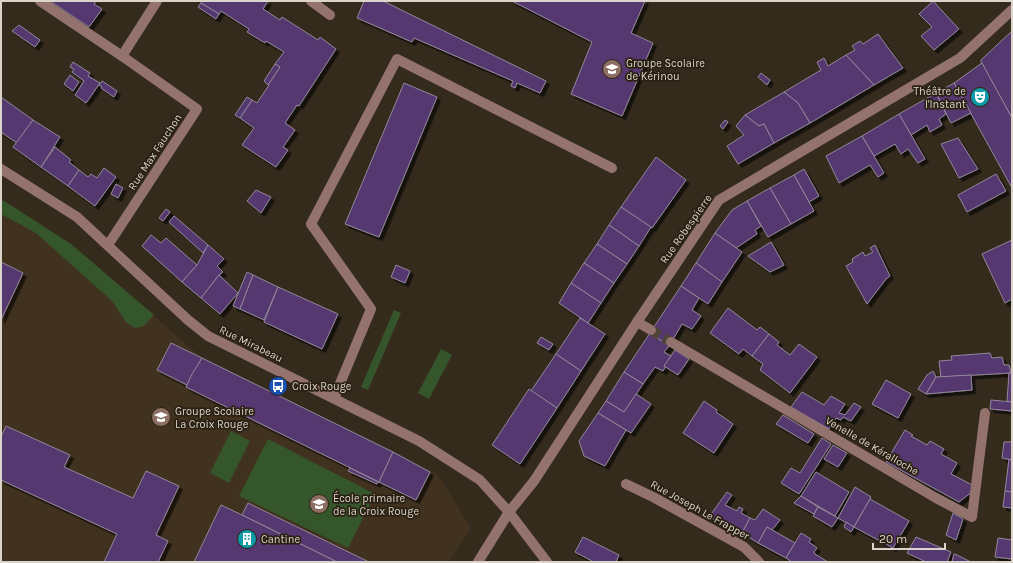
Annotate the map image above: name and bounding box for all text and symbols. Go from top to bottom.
place label: Groupe Scolaire de Kérinou [626,57,705,83]
school or university icon: Groupe Scolaire de Kérinou [601,58,623,80]
place label: Théâtre de l'Instant [914,85,966,111]
theatre icon: Théâtre de l'Instant [969,86,991,108]
street label: Rue Max Fauchon [125,111,185,193]
street label: Rue Robespierre [657,192,715,266]
street label: Rue Mirabeau [217,323,285,365]
bus stop icon: Croix Rouge [267,375,289,397]
place label: Croix Rouge [292,380,352,393]
place label: Groupe Scolaire La Croix Rouge [175,405,254,431]
school or university icon: Groupe Scolaire La Croix Rouge [150,406,172,428]
street label: Venelle de Kéralloche [823,414,921,478]
street label: Rue Joseph Le Frapper [648,477,752,543]
place label: École primaire de la Croix Rouge [333,490,419,518]
school or university icon: École primaire de la Croix Rouge [308,493,330,515]
scale bar [873,525,945,551]
building icon: Cantine [236,528,258,550]
text: 20 m [879,532,907,546]
place label: Cantine [261,533,300,546]

